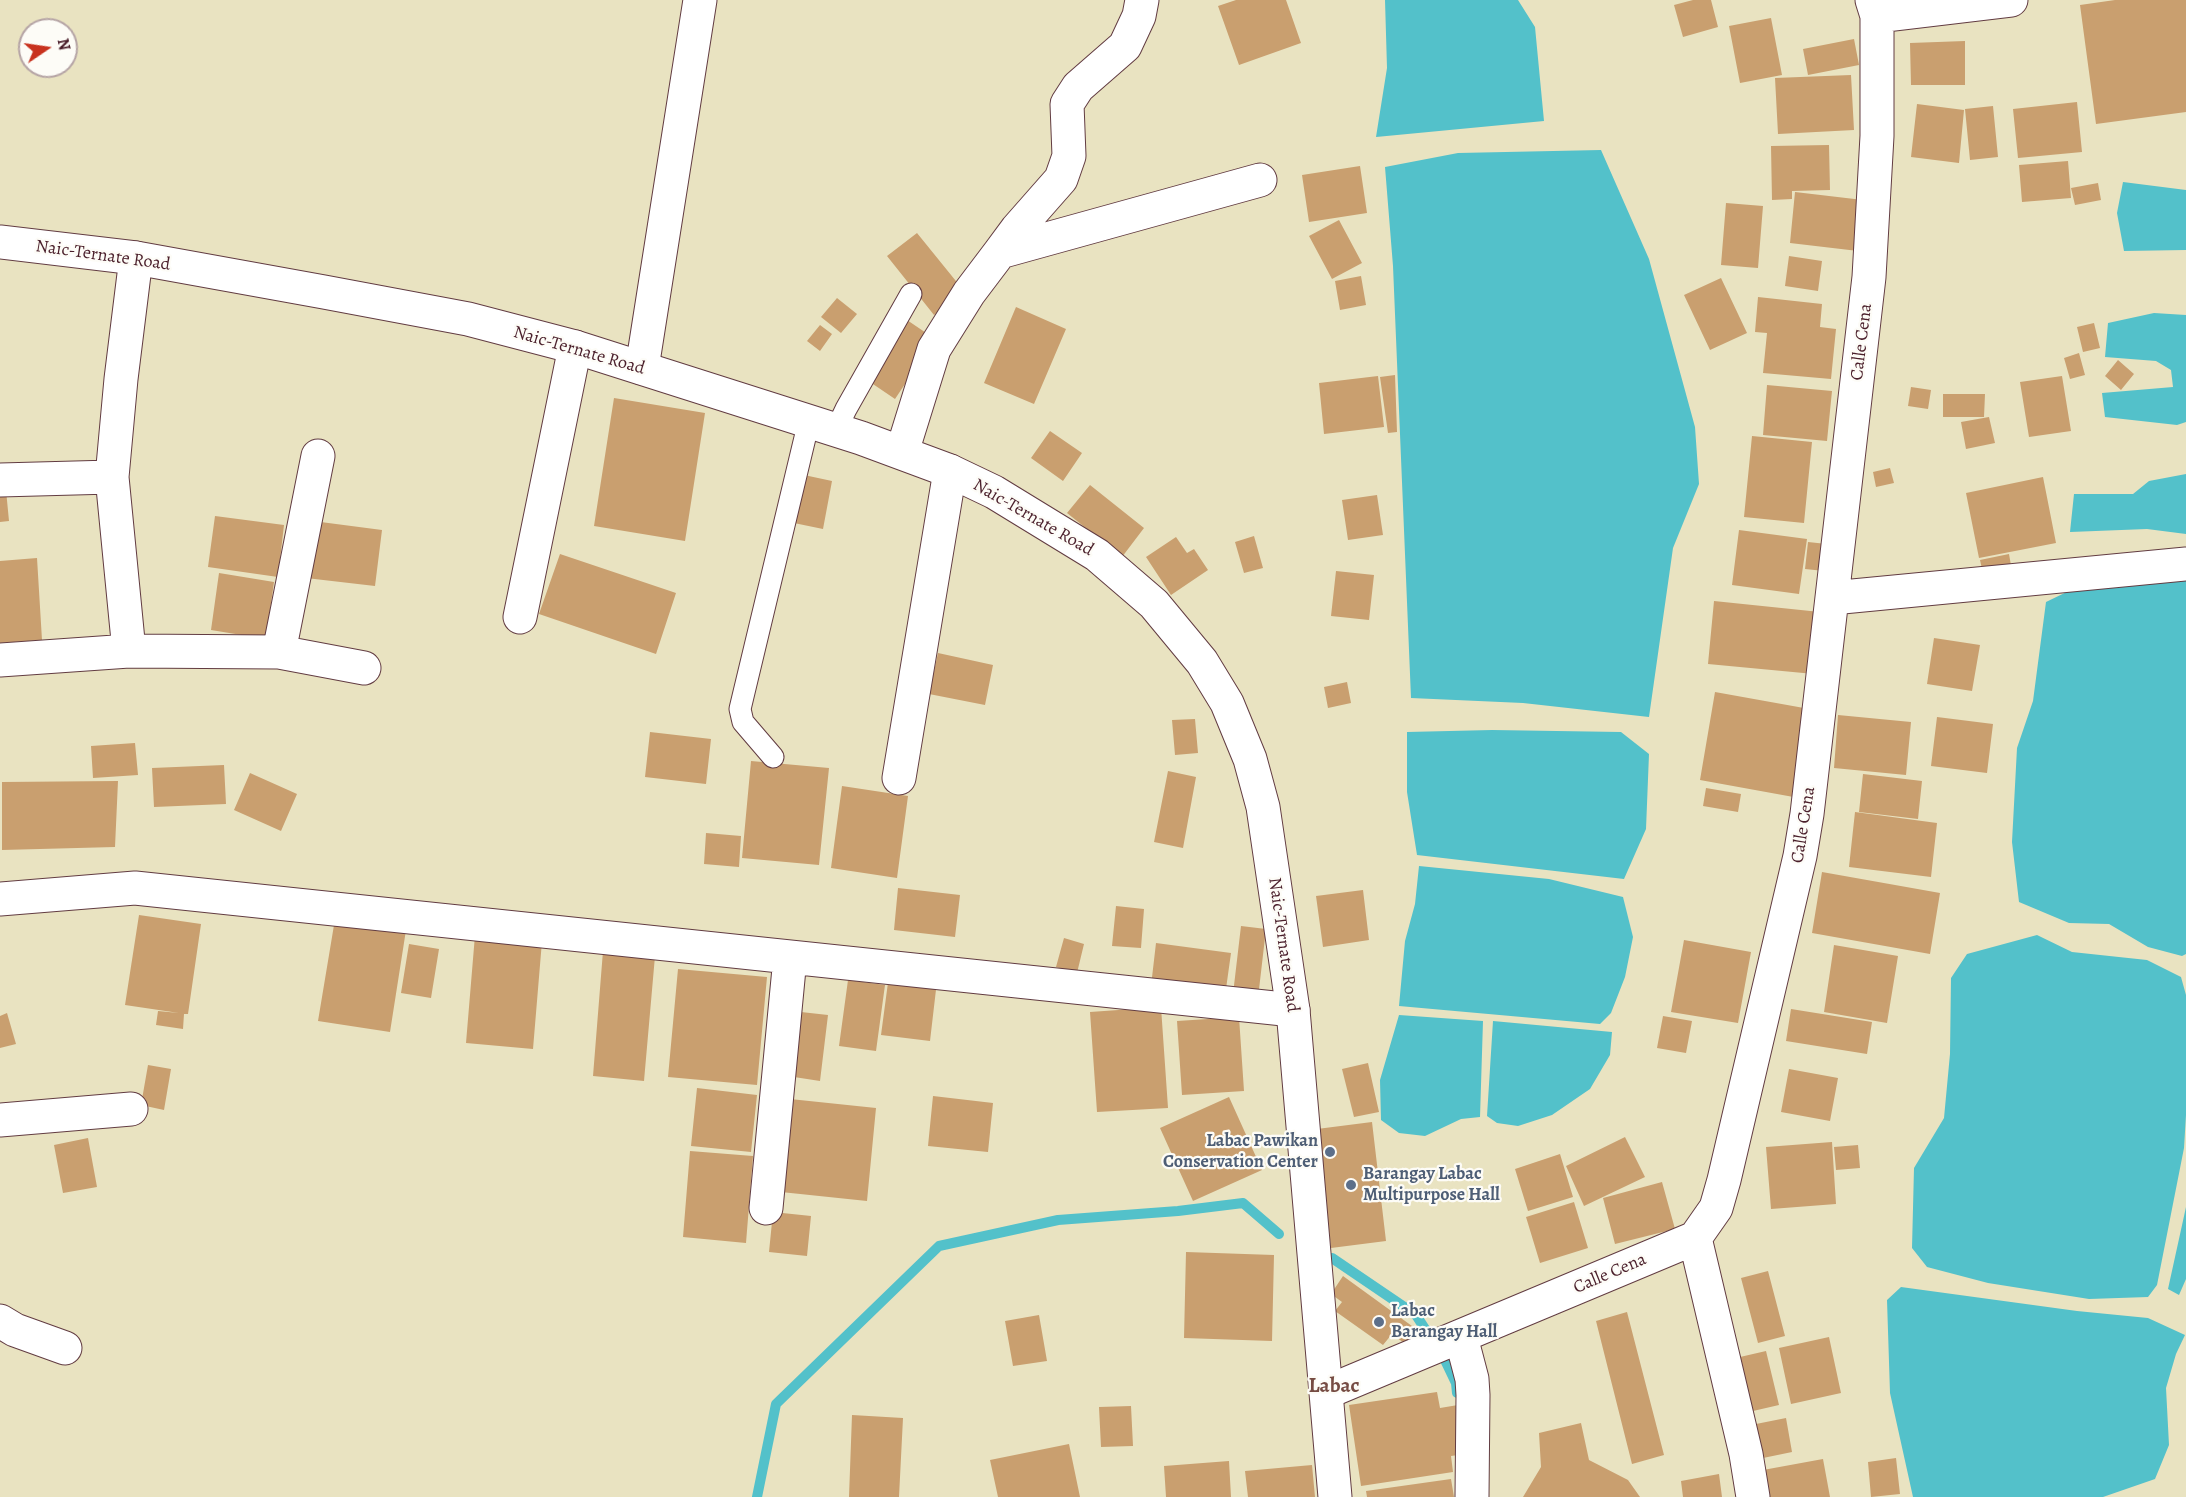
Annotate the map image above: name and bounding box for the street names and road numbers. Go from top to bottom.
street label: Naic-Ternate Road [34,236,172,276]
street label: Calle Cena [1847,302,1877,382]
street label: Naic-Ternate Road [511,322,647,380]
street label: Naic-Ternate Road [969,475,1097,561]
street label: Calle Cena [1787,785,1821,865]
street label: Naic-Ternate Road [1263,876,1303,1014]
street label: Calle Cena [1570,1249,1650,1299]

